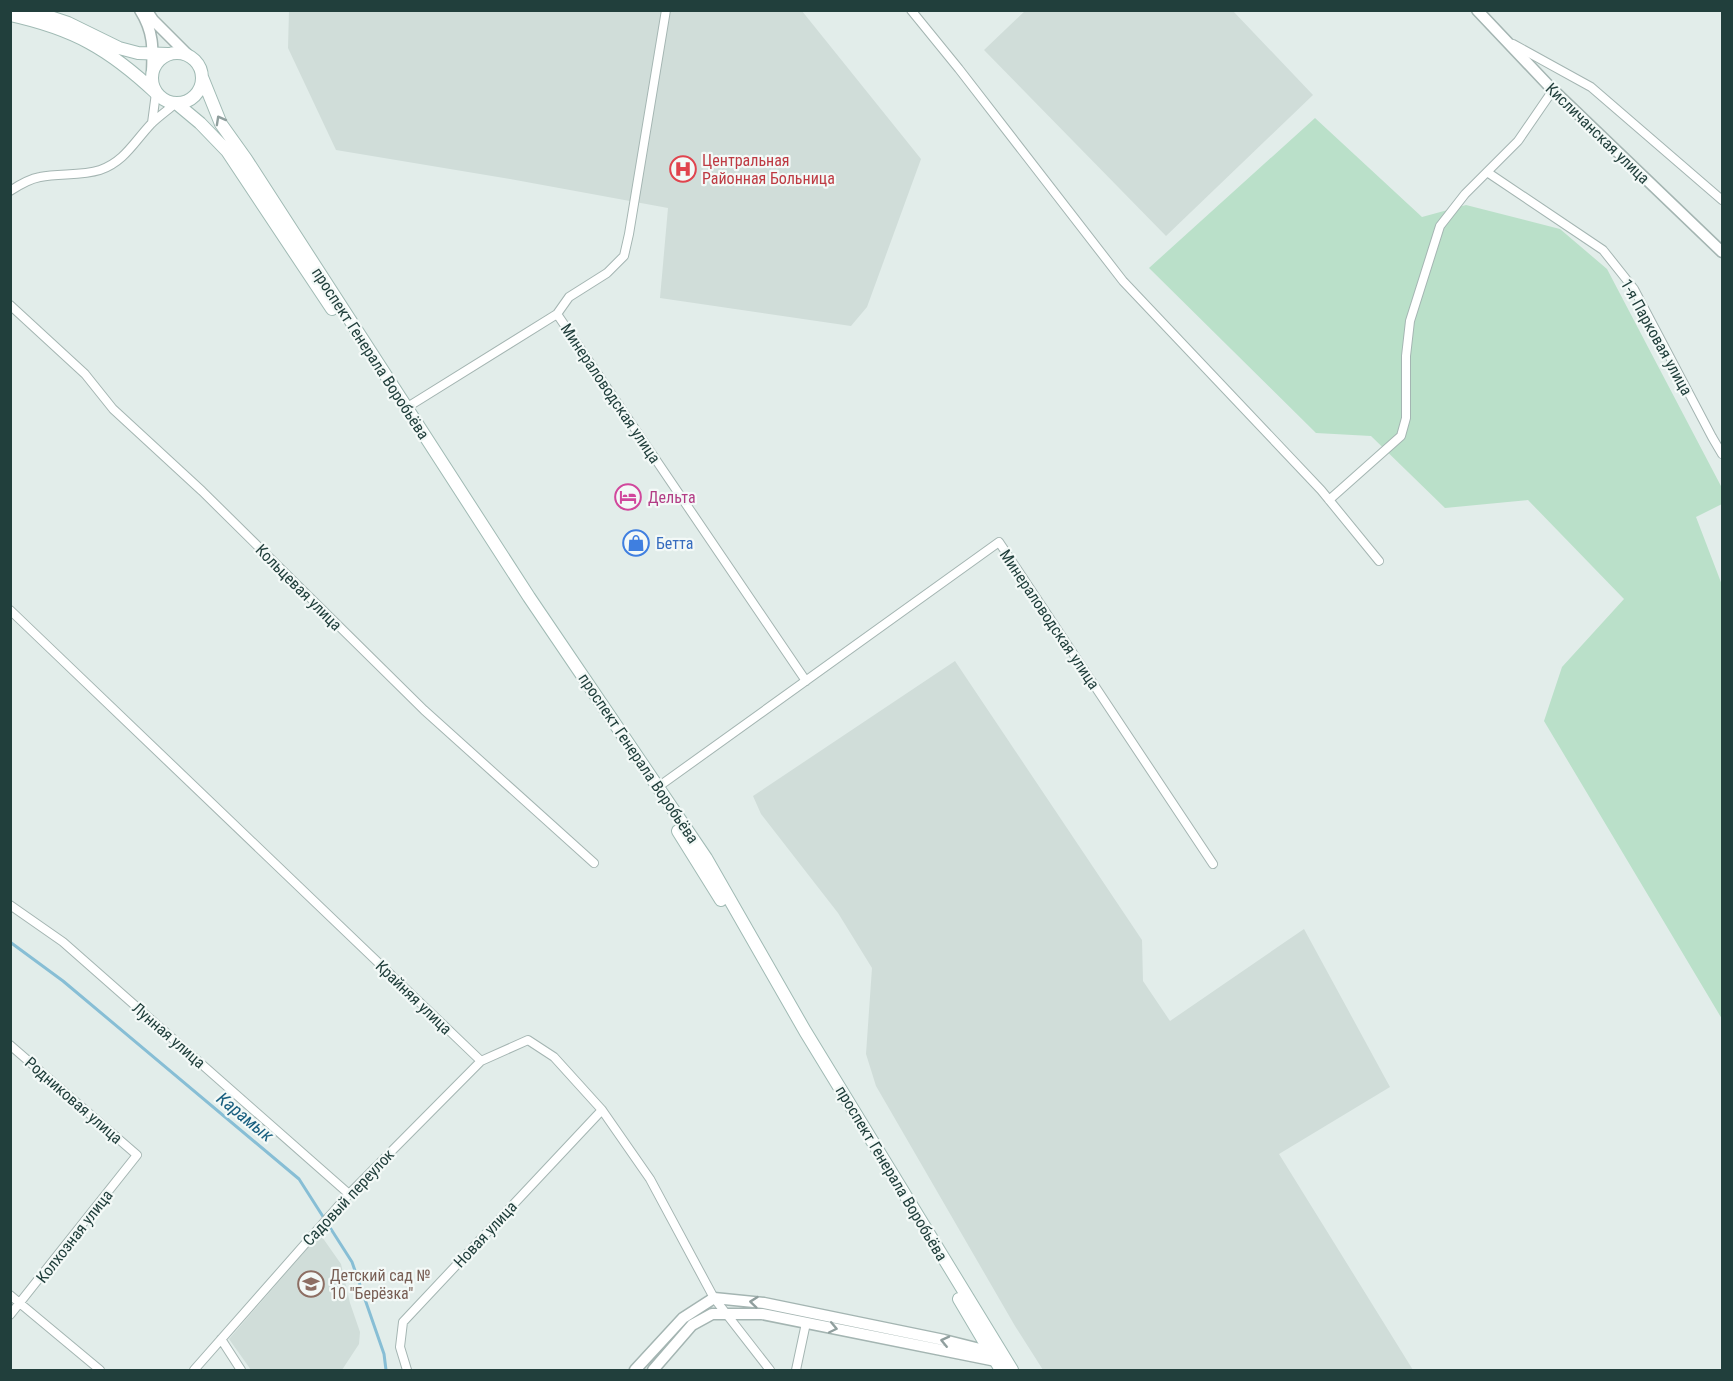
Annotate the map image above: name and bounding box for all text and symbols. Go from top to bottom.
street label: Кисличанская улица [1542,79,1654,188]
one-way arrow [216,116,227,126]
place label: Центральная Районная Больница [702,151,835,188]
hospital icon: Центральная Районная Больница [668,154,698,184]
street label: проспект Генерала Воробьёва [308,264,433,443]
street label: 1-я Парковая улица [1617,276,1696,399]
street label: Минераловодская улица [557,320,664,467]
hotel icon: Дельта [613,482,643,512]
place label: Дельта [648,488,696,507]
shop icon: Бетта [621,528,651,558]
place label: Бетта [656,534,693,553]
street label: Кольцевая улица [252,540,346,634]
street label: Минераловодская улица [996,546,1103,693]
street label: проспект Генерала Воробьёва [575,670,703,847]
street label: Крайняя улица [372,956,456,1038]
street label: Лунная улица [128,999,209,1072]
street label: Родниковая улица [21,1053,126,1148]
street label: проспект Генерала Воробьёва [832,1082,951,1264]
water label: Карамык [213,1087,278,1146]
street label: Садовый переулок [299,1145,398,1250]
street label: Колхозная улица [32,1186,117,1287]
street label: Новая улица [450,1197,521,1271]
place label: Детский сад № 10 "Берёзка" [330,1266,431,1303]
school or university icon: Детский сад № 10 "Берёзка" [296,1269,326,1299]
one-way arrow [749,1296,758,1309]
one-way arrow [827,1321,837,1334]
one-way arrow [940,1335,950,1348]

